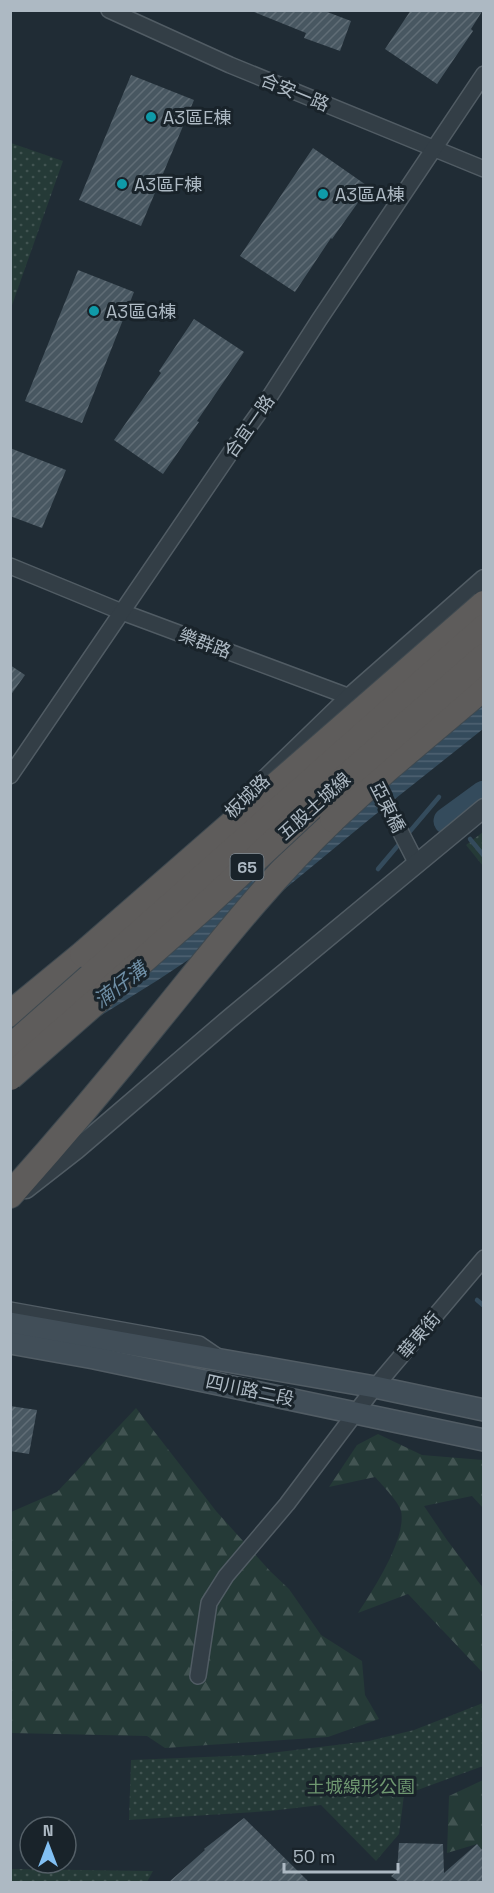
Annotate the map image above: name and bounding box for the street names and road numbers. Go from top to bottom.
street label: 合安一路 [257,68,333,116]
street label: 合宜一路 [219,390,279,462]
street label: 樂群路 [176,623,234,663]
street label: 五股土城線 [273,767,355,845]
street label: 板城路 [220,769,274,823]
street label: 亞東橋 [365,778,411,836]
road number: 65 [230,854,264,880]
street label: 華東街 [393,1307,445,1363]
street label: 四川路二段 [204,1369,296,1411]

